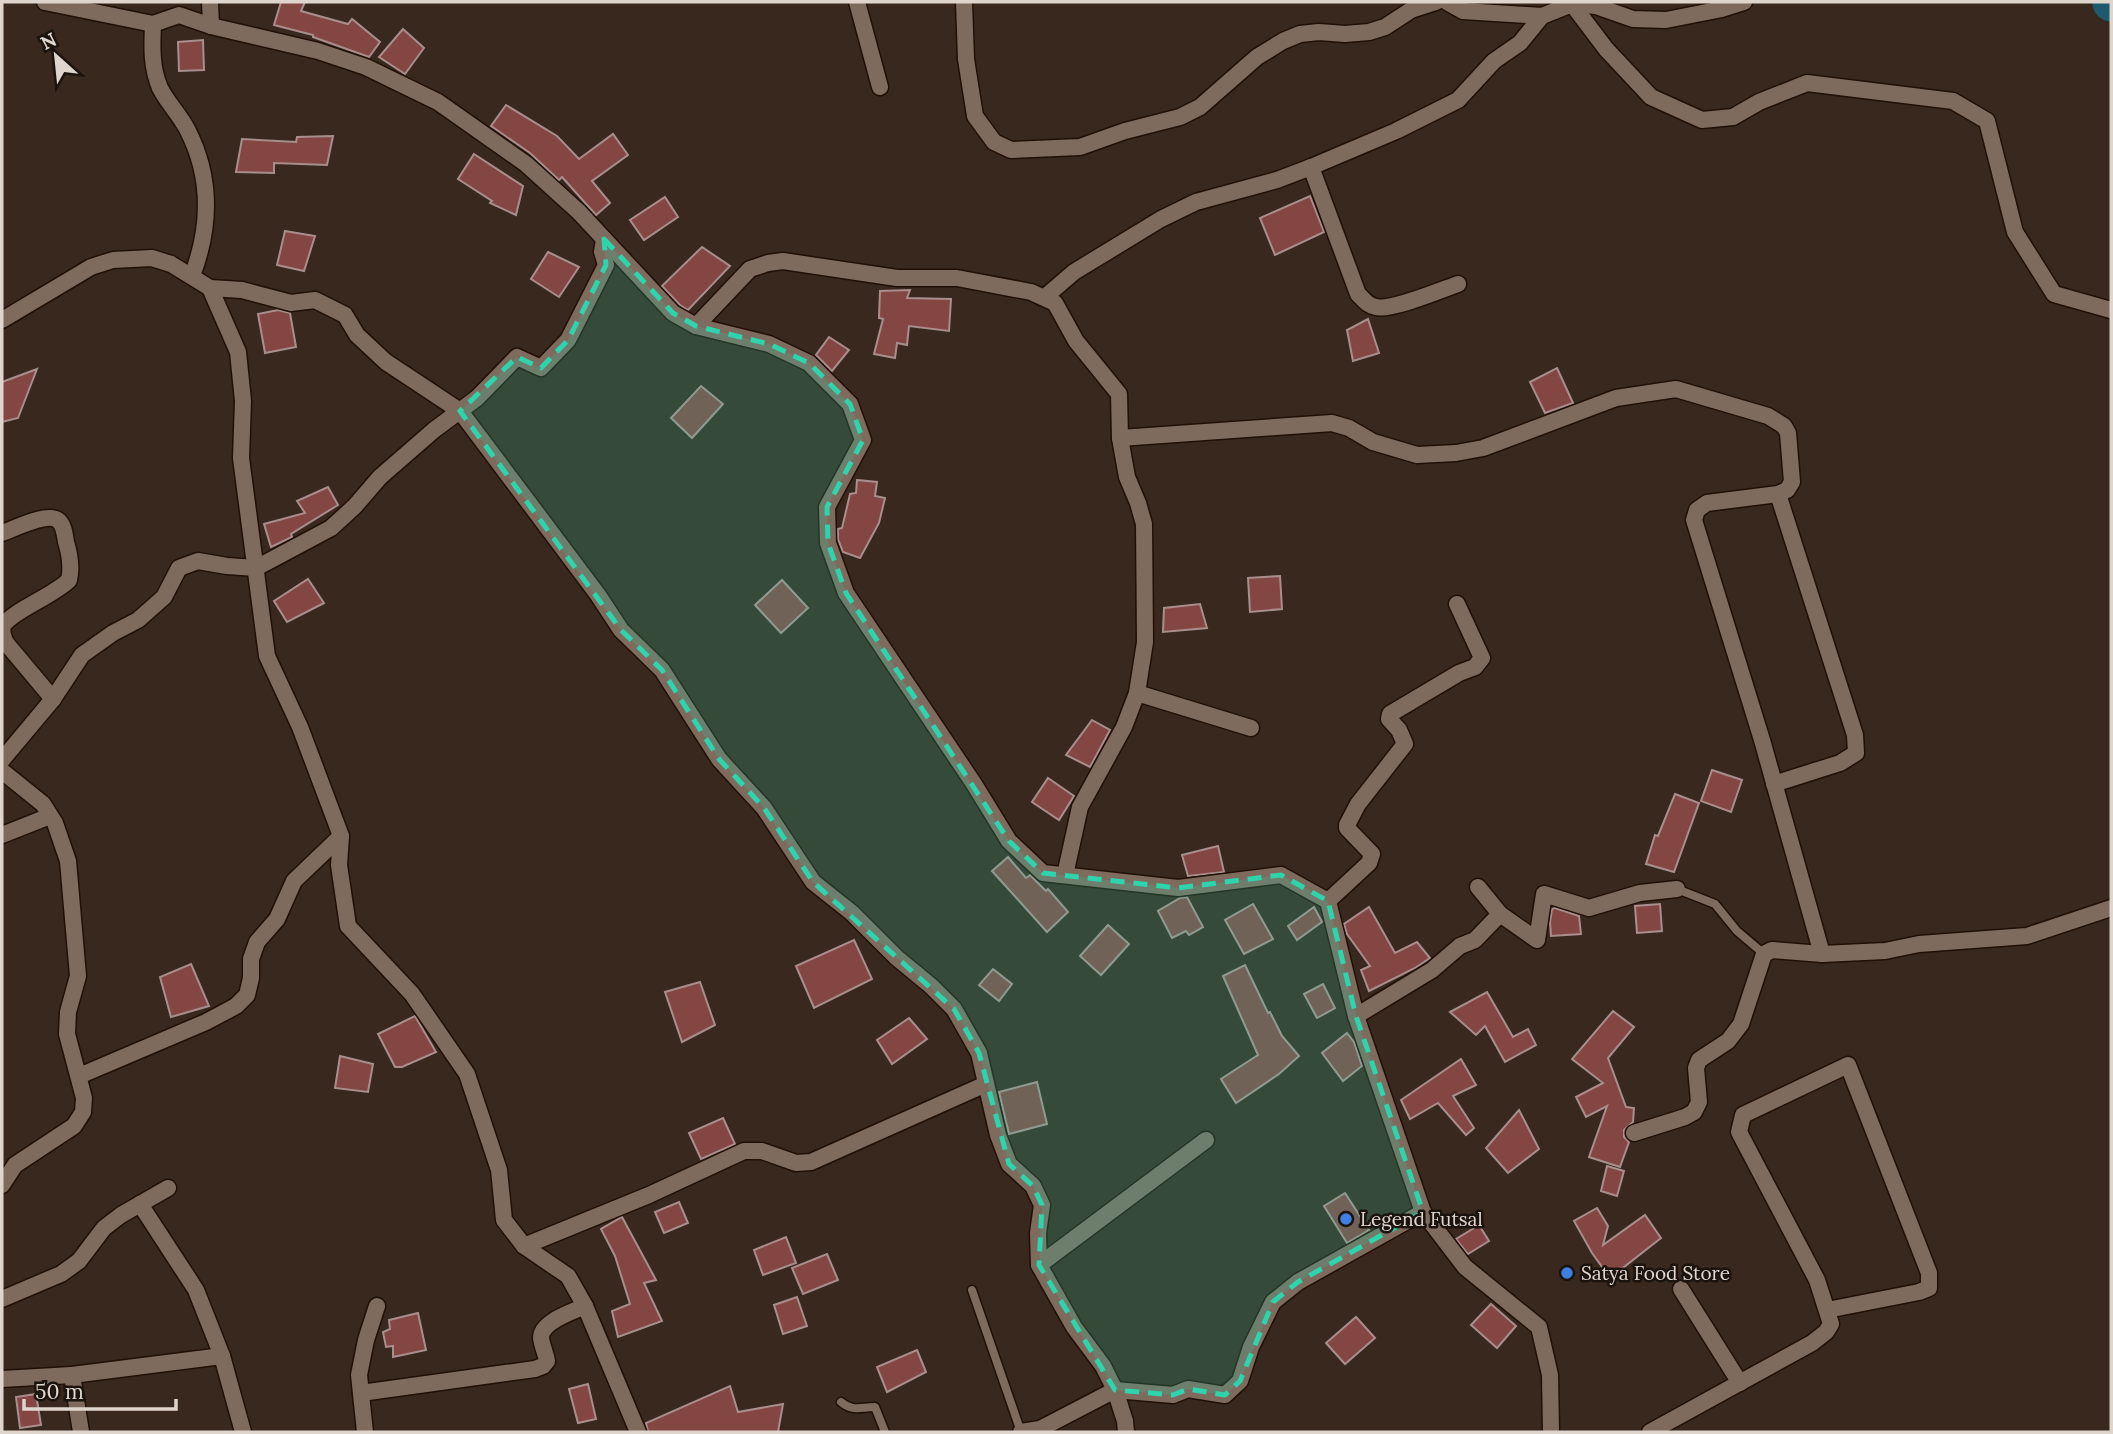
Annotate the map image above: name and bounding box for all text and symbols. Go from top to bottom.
north arrow [21,21,91,91]
text: N [36,27,61,55]
place label: Legend Futsal [1360,1207,1483,1231]
marker: Legend Futsal [1338,1211,1354,1227]
place label: Satya Food Store [1581,1261,1730,1285]
marker: Satya Food Store [1559,1265,1575,1281]
scale bar [24,1368,177,1412]
text: 50 m [35,1378,84,1405]

